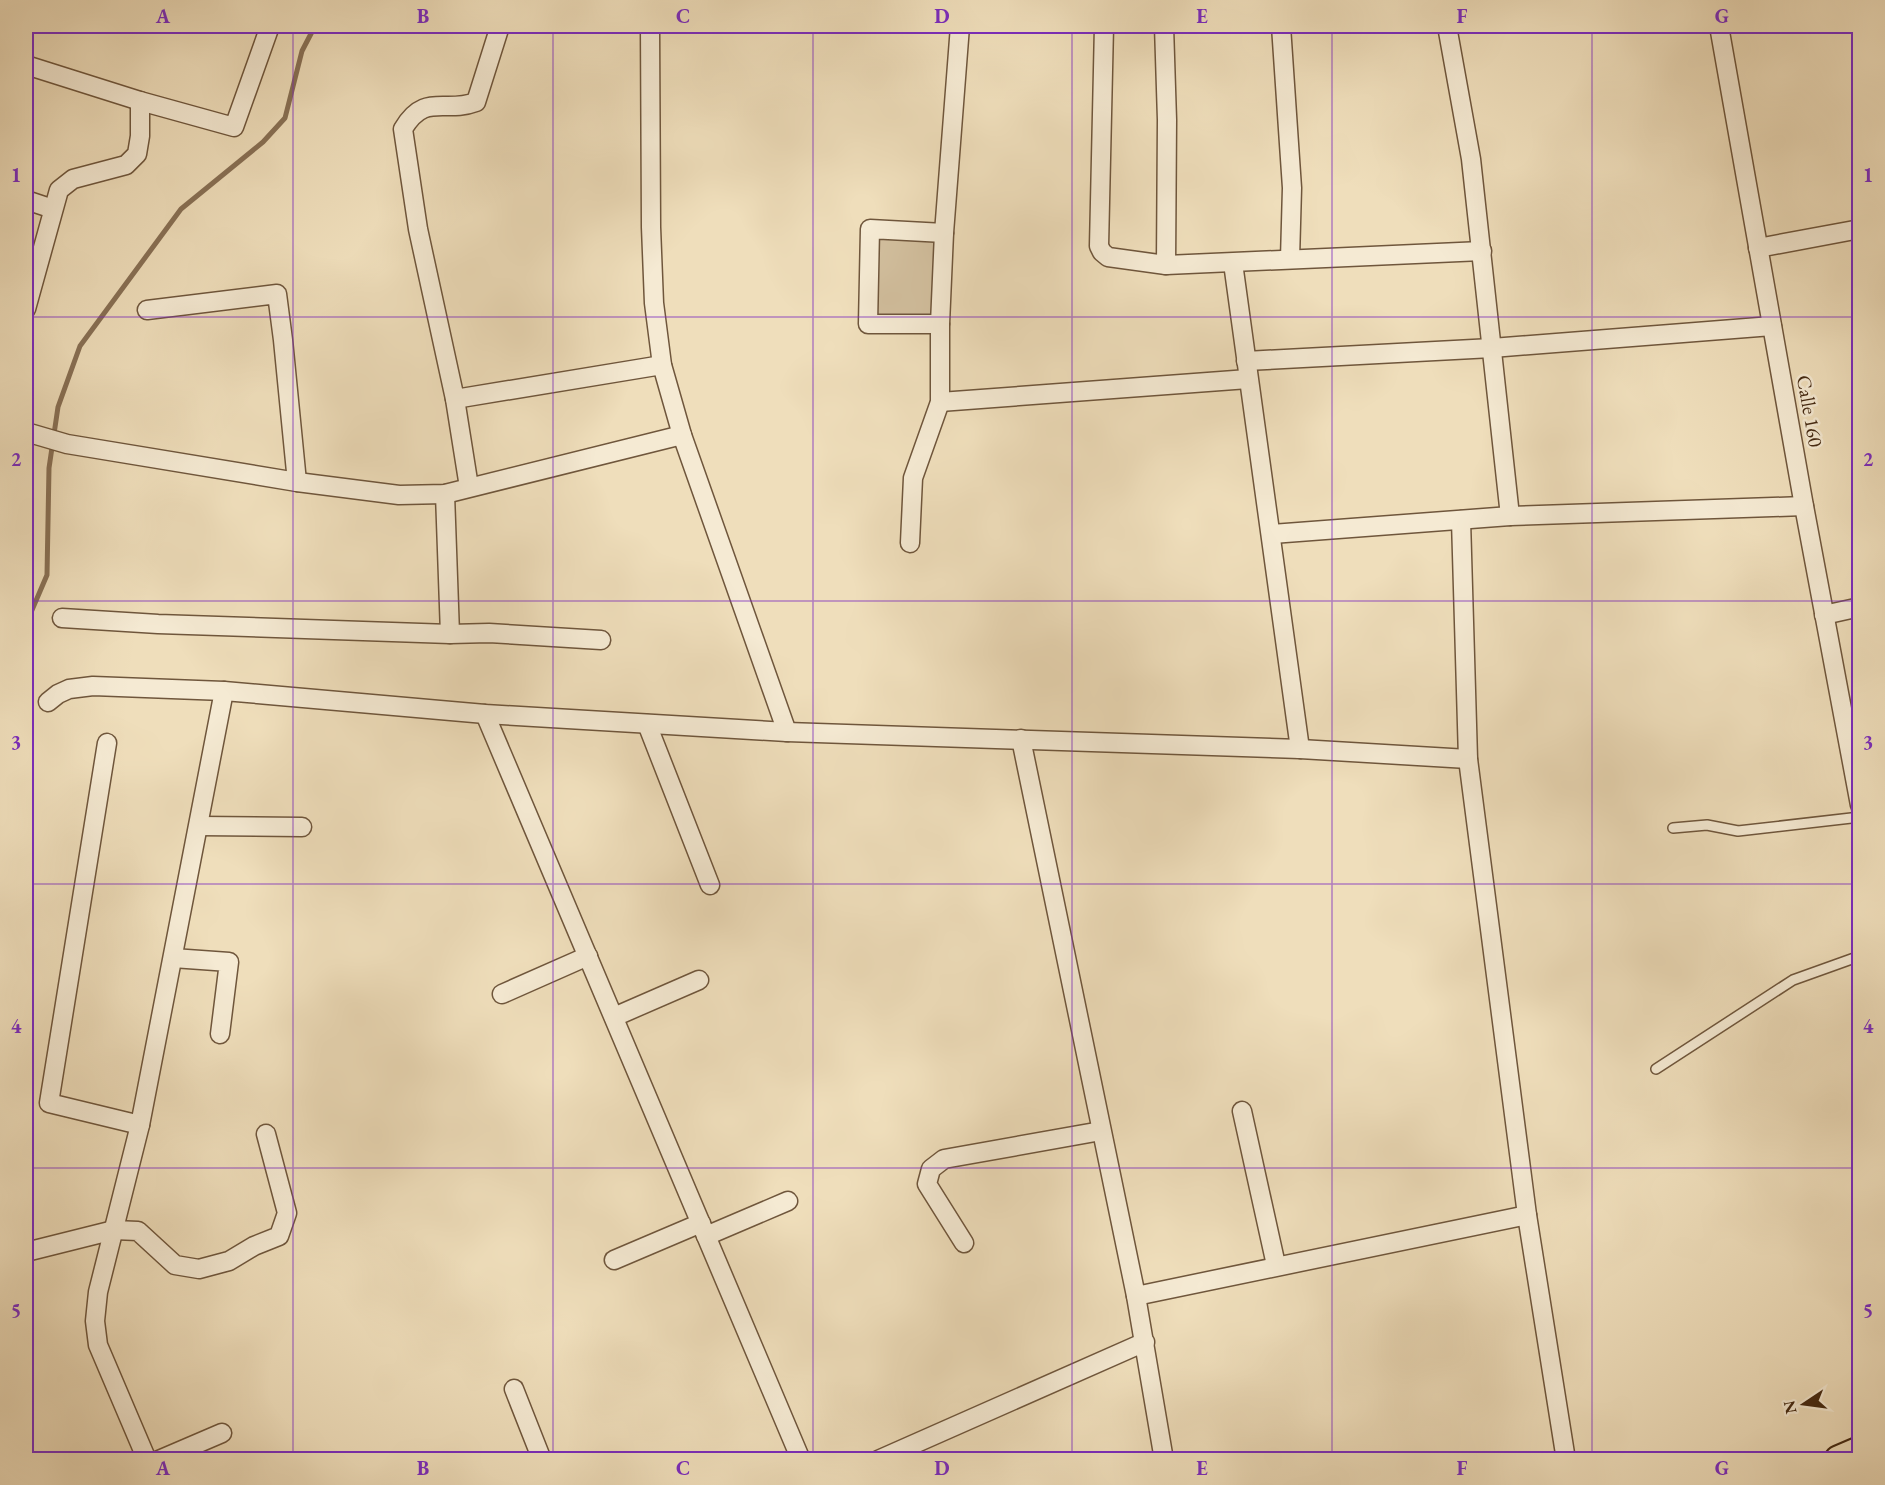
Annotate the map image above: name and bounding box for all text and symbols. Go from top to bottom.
text: A [155,3,171,29]
text: B [417,3,429,29]
text: C [676,3,690,29]
text: D [934,3,950,29]
text: E [1196,3,1208,29]
text: F [1457,3,1468,29]
text: G [1715,3,1729,29]
text: 1 [11,162,21,188]
text: 1 [1863,162,1873,188]
street label: Calle 160 [1791,373,1829,449]
text: 2 [11,446,22,472]
text: 2 [1863,446,1874,472]
text: 3 [11,729,21,755]
text: 3 [1863,729,1873,755]
text: 4 [11,1013,22,1039]
text: 4 [1863,1013,1874,1039]
text: 5 [11,1297,21,1323]
text: 5 [1863,1297,1873,1323]
north arrow [1774,1374,1834,1434]
text: N [1778,1399,1802,1416]
text: A [155,1455,171,1481]
text: B [417,1455,429,1481]
text: C [676,1455,690,1481]
text: D [934,1455,950,1481]
text: E [1196,1455,1208,1481]
text: F [1457,1455,1468,1481]
text: G [1715,1455,1729,1481]

